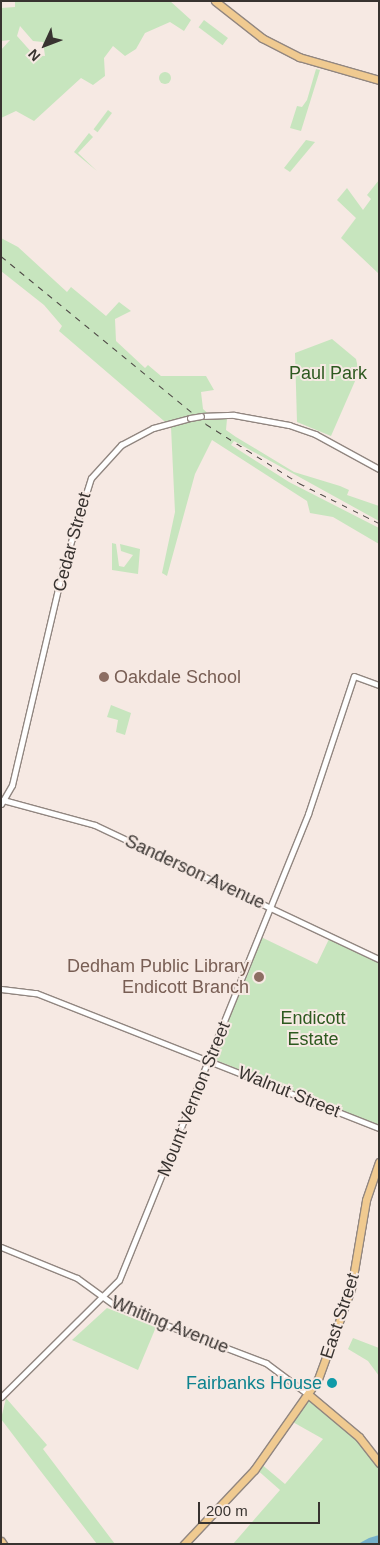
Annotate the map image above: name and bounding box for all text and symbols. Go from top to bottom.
north arrow [20,20,70,70]
text: N [25,46,43,64]
park label: Paul Park [289,362,367,384]
street label: Cedar Street [48,490,96,594]
place label: Oakdale School [114,666,241,688]
marker: Oakdale School [98,671,110,683]
street label: Sanderson Avenue [121,830,269,914]
place label: Dedham Public Library Endicott Branch [67,956,249,999]
marker: Dedham Public Library Endicott Branch [253,971,265,983]
park label: Endicott Estate [280,1008,346,1050]
street label: Mount Vernon Street [153,1018,235,1180]
street label: Walnut Street [235,1062,343,1122]
street label: East Street [316,1270,364,1362]
street label: Whiting Avenue [108,1291,232,1359]
place label: Fairbanks House [186,1372,322,1394]
marker: Fairbanks House [326,1377,338,1389]
scale bar [200,1492,322,1524]
text: 200 m [206,1502,248,1519]

